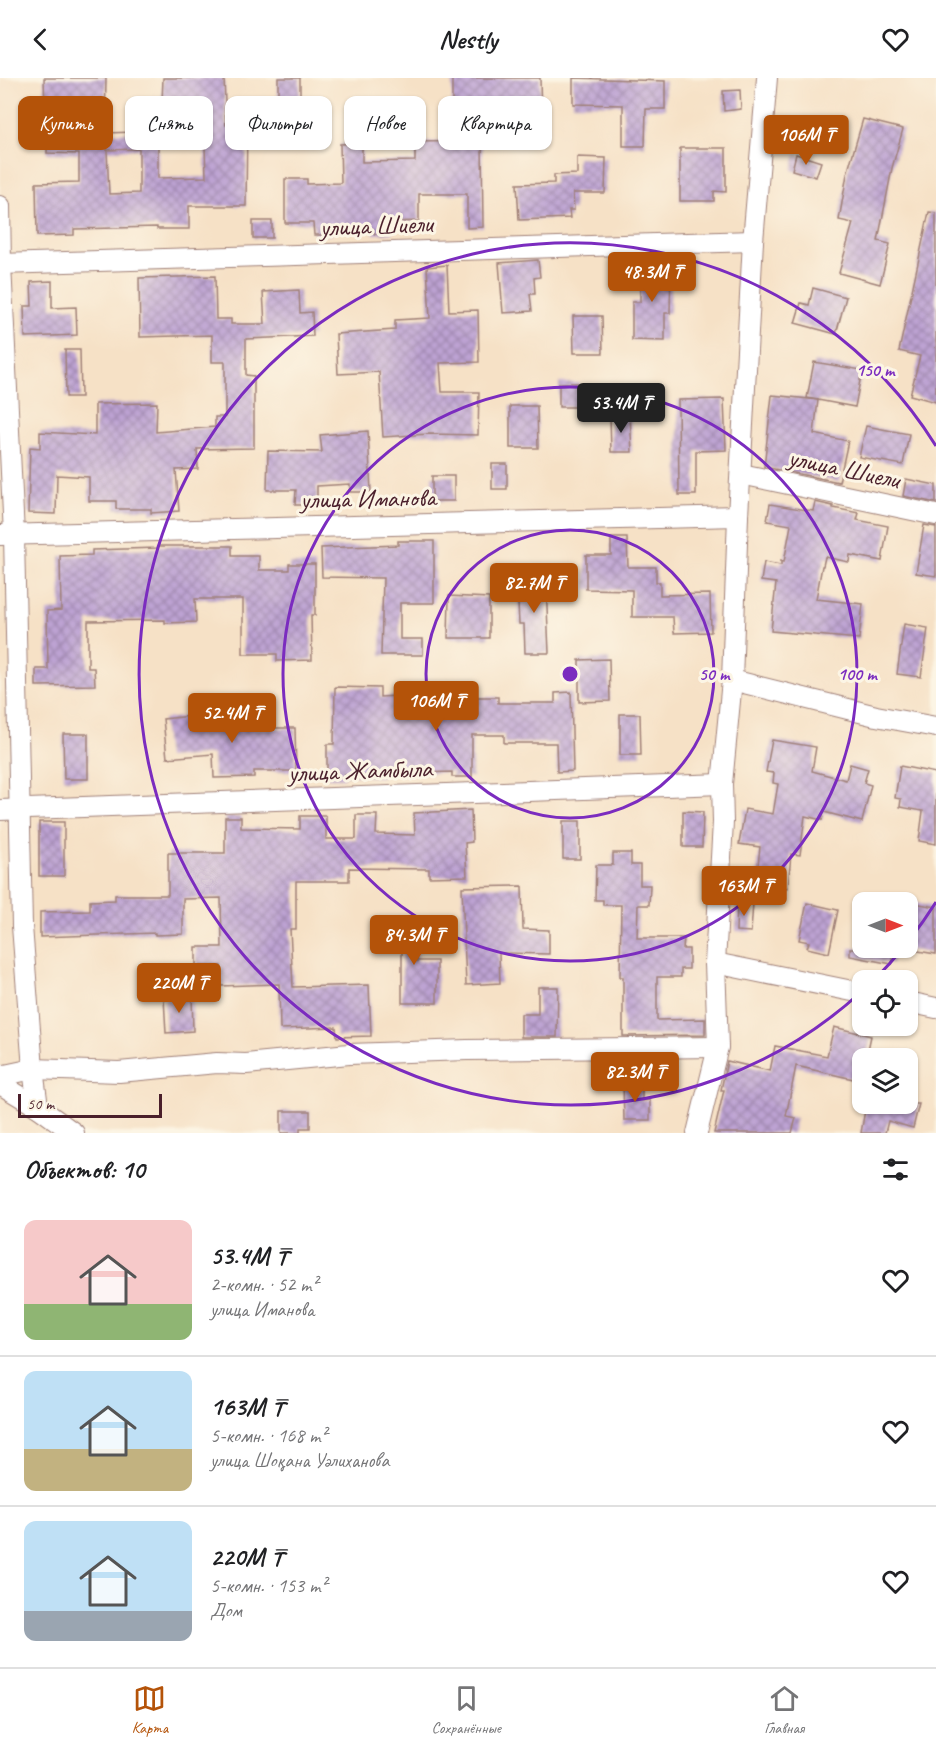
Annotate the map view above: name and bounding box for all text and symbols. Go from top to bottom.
text: Nestly [439,22,497,56]
icon: back [24,23,57,56]
icon: heart [879,23,912,56]
chip: Купить [18,96,113,150]
chip: Снять [125,96,213,150]
chip: Фильтры [225,96,332,150]
chip: Новое [344,96,426,150]
chip: Квартира [438,96,552,150]
pin: 106M ₸ [757,115,855,166]
text: 106M ₸ [778,122,834,147]
street label: улица Шиели [317,207,436,244]
pin: 48.3M ₸ [597,252,707,303]
text: 48.3M ₸ [622,259,682,284]
text: 150 m [856,359,896,381]
pin: 53.4M ₸ [566,383,676,434]
text: 53.4M ₸ [591,390,651,415]
street label: улица Шиели [783,440,905,497]
street label: улица Иманова [298,481,438,516]
pin: 82.7M ₸ [479,563,589,614]
text: 82.7M ₸ [504,570,564,595]
text: 50 m [699,663,731,685]
text: 100 m [838,663,878,685]
centre of rings [560,664,580,684]
pin: 106M ₸ [387,681,485,732]
text: 106M ₸ [408,688,464,713]
pin: 52.4M ₸ [177,693,287,744]
text: 52.4M ₸ [202,700,262,725]
street label: улица Жамбыла [285,751,434,790]
pin: 163M ₸ [695,866,793,917]
text: 163M ₸ [716,873,772,898]
north arrow [852,892,918,958]
map controls [852,892,918,1114]
pin: 84.3M ₸ [359,915,469,966]
text: 84.3M ₸ [384,922,444,947]
pin: 220M ₸ [130,963,228,1014]
text: 220M ₸ [151,970,207,995]
button: locate [852,970,918,1036]
button: layers [852,1048,918,1114]
pin: 82.3M ₸ [580,1052,690,1103]
text: 82.3M ₸ [605,1059,665,1084]
scale bar [18,1091,162,1118]
text: 50 m [27,1094,54,1114]
text: Объектов: 10 [24,1153,144,1186]
icon: filters [879,1153,912,1186]
text: 53.4M ₸ [210,1239,288,1272]
icon: home [72,1244,144,1316]
icon: heart [879,1264,912,1297]
text: 2-комн. · 52 m² [210,1272,318,1297]
text: улица Иманова [210,1297,314,1322]
text: 163M ₸ [210,1390,284,1423]
icon: home [72,1395,144,1467]
icon: heart [879,1415,912,1448]
text: 5-комн. · 168 m² [210,1423,327,1448]
text: улица Шоқана Уәлиханова [210,1448,389,1473]
text: 220M ₸ [210,1540,283,1573]
icon: home [72,1545,144,1617]
icon: heart [879,1565,912,1598]
text: 5-комн. · 153 m² [210,1573,327,1598]
text: Дом [210,1598,242,1623]
tab: Карта [132,1682,168,1738]
tab: Сохранённые [431,1682,501,1738]
tab: Главная [764,1682,804,1738]

